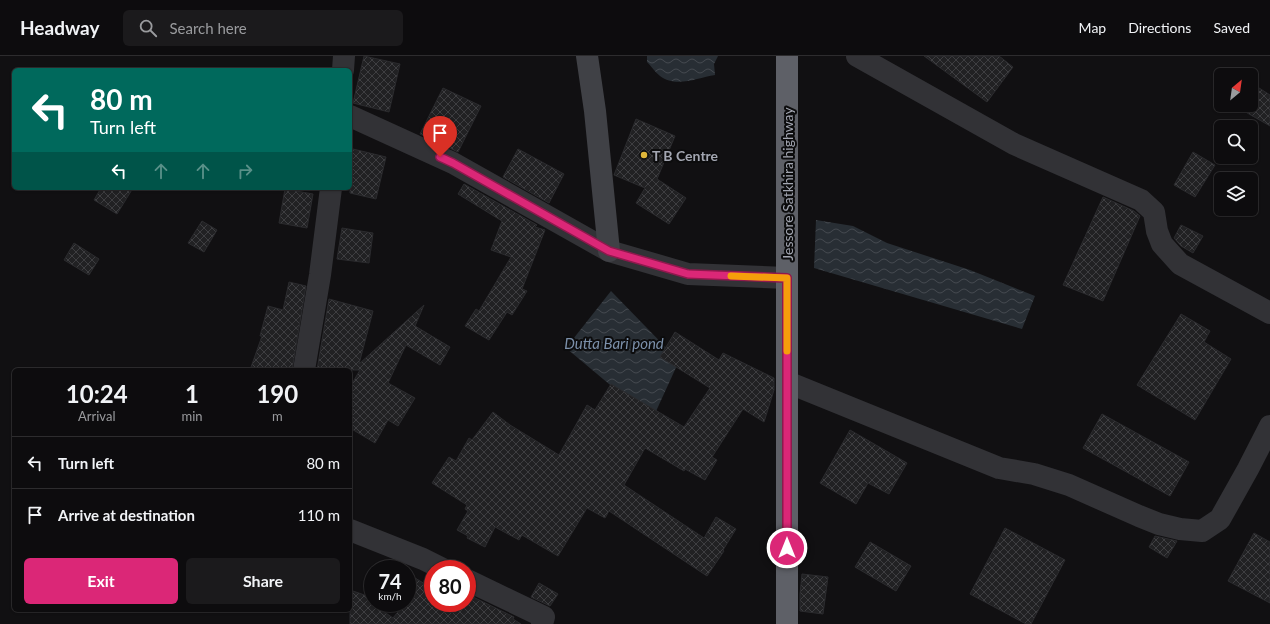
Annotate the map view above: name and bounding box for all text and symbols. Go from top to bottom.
search box [123,10,403,46]
text: Headway [20,16,99,39]
icon: search [137,17,159,39]
text: Search here [169,19,247,37]
text: Map [1079,19,1106,36]
text: Directions [1128,19,1191,36]
text: Saved [1213,19,1250,36]
north arrow [1214,68,1258,112]
map controls [1214,68,1258,216]
text: 80 m [90,82,153,116]
icon: left [24,84,76,136]
street label: Jessore Satkhira highway [779,107,796,261]
text: Turn left [90,116,156,138]
pin [423,116,457,157]
button: search [1214,120,1258,164]
icon: arrive [429,122,451,144]
place label: T B Centre [652,147,719,164]
marker: T B Centre [639,150,649,160]
icon: left [108,160,130,182]
icon: ahead [150,160,172,182]
icon: ahead [192,160,214,182]
icon: right [234,160,256,182]
button: layers [1214,172,1258,216]
water label: Dutta Bari pond [564,334,664,352]
text: 10:24 [66,379,128,408]
text: 1 [185,379,199,408]
text: 190 [256,379,298,408]
text: Arrival [78,408,115,424]
text: min [182,408,203,424]
text: m [272,408,283,424]
icon: left [24,452,46,474]
text: Turn left [58,454,114,472]
text: 80 m [306,454,340,472]
icon: arrive [24,504,46,526]
text: Arrive at destination [58,506,195,524]
text: 110 m [298,506,340,524]
position arrow [766,527,808,569]
button: Exit [24,558,178,604]
button: Share [186,558,340,604]
speed limit sign: 80 [424,560,476,612]
text: 74 [378,569,402,593]
text: km/h [378,590,402,602]

